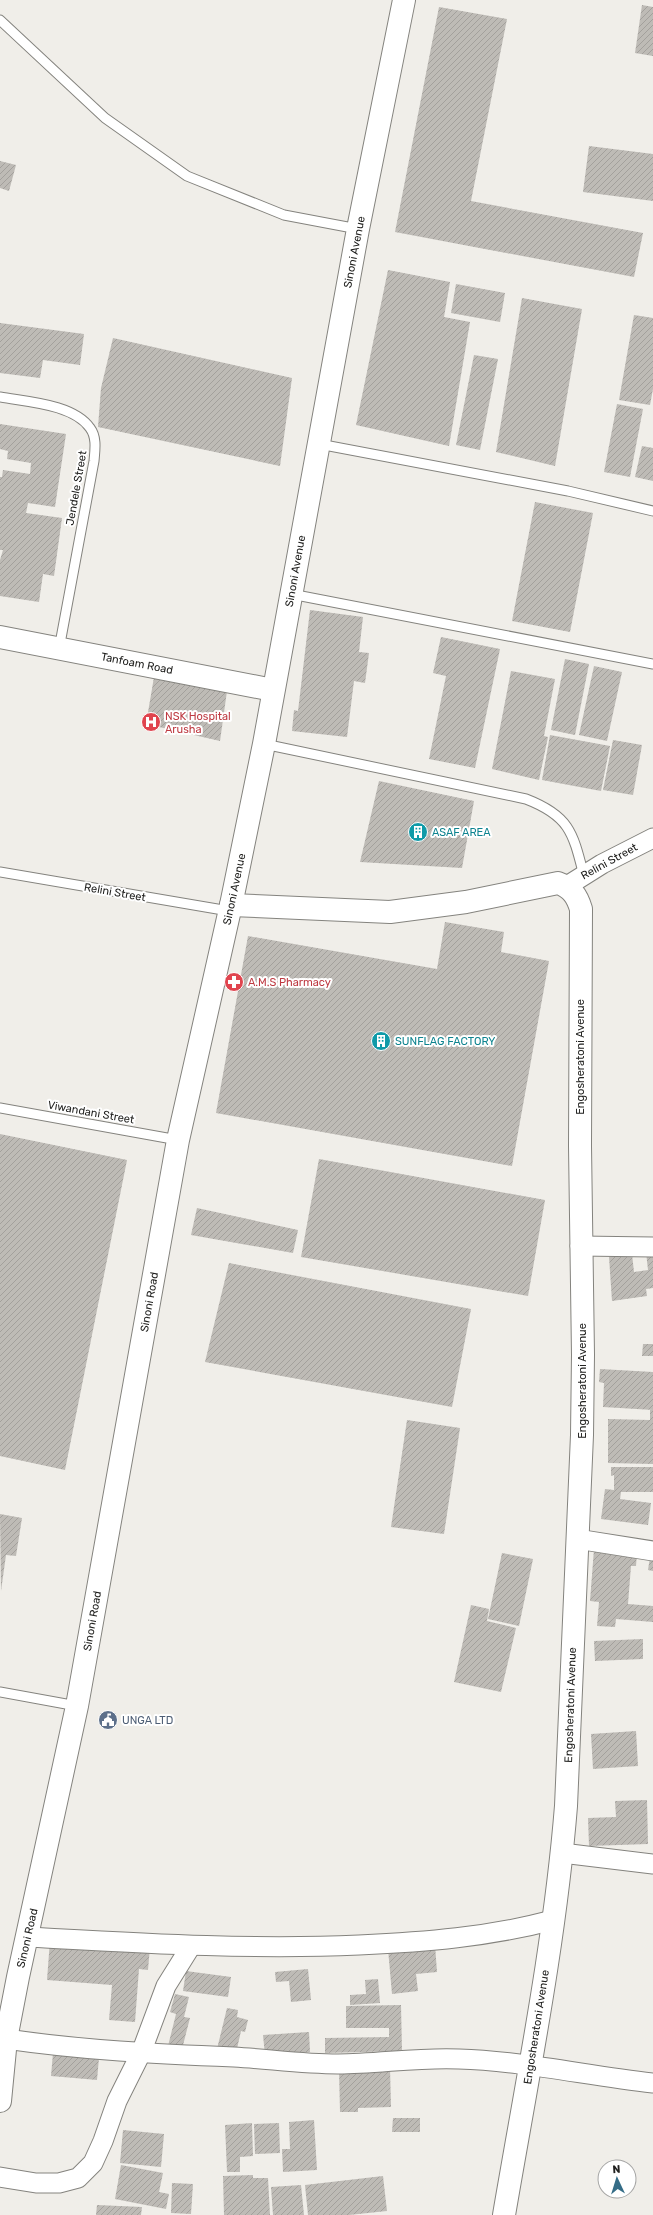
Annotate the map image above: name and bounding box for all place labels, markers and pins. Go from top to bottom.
place label: NSK Hospital Arusha [165,710,231,736]
hospital icon: NSK Hospital Arusha [140,711,162,733]
building icon: ASAF AREA [407,821,429,843]
place label: ASAF AREA [432,826,491,839]
pharmacy icon: A.M.S Pharmacy [223,971,245,993]
place label: A.M.S Pharmacy [248,976,331,989]
building icon: SUNFLAG FACTORY [370,1030,392,1052]
place label: SUNFLAG FACTORY [395,1035,495,1048]
public building icon: UNGA LTD [97,1709,119,1731]
place label: UNGA LTD [122,1714,173,1727]

